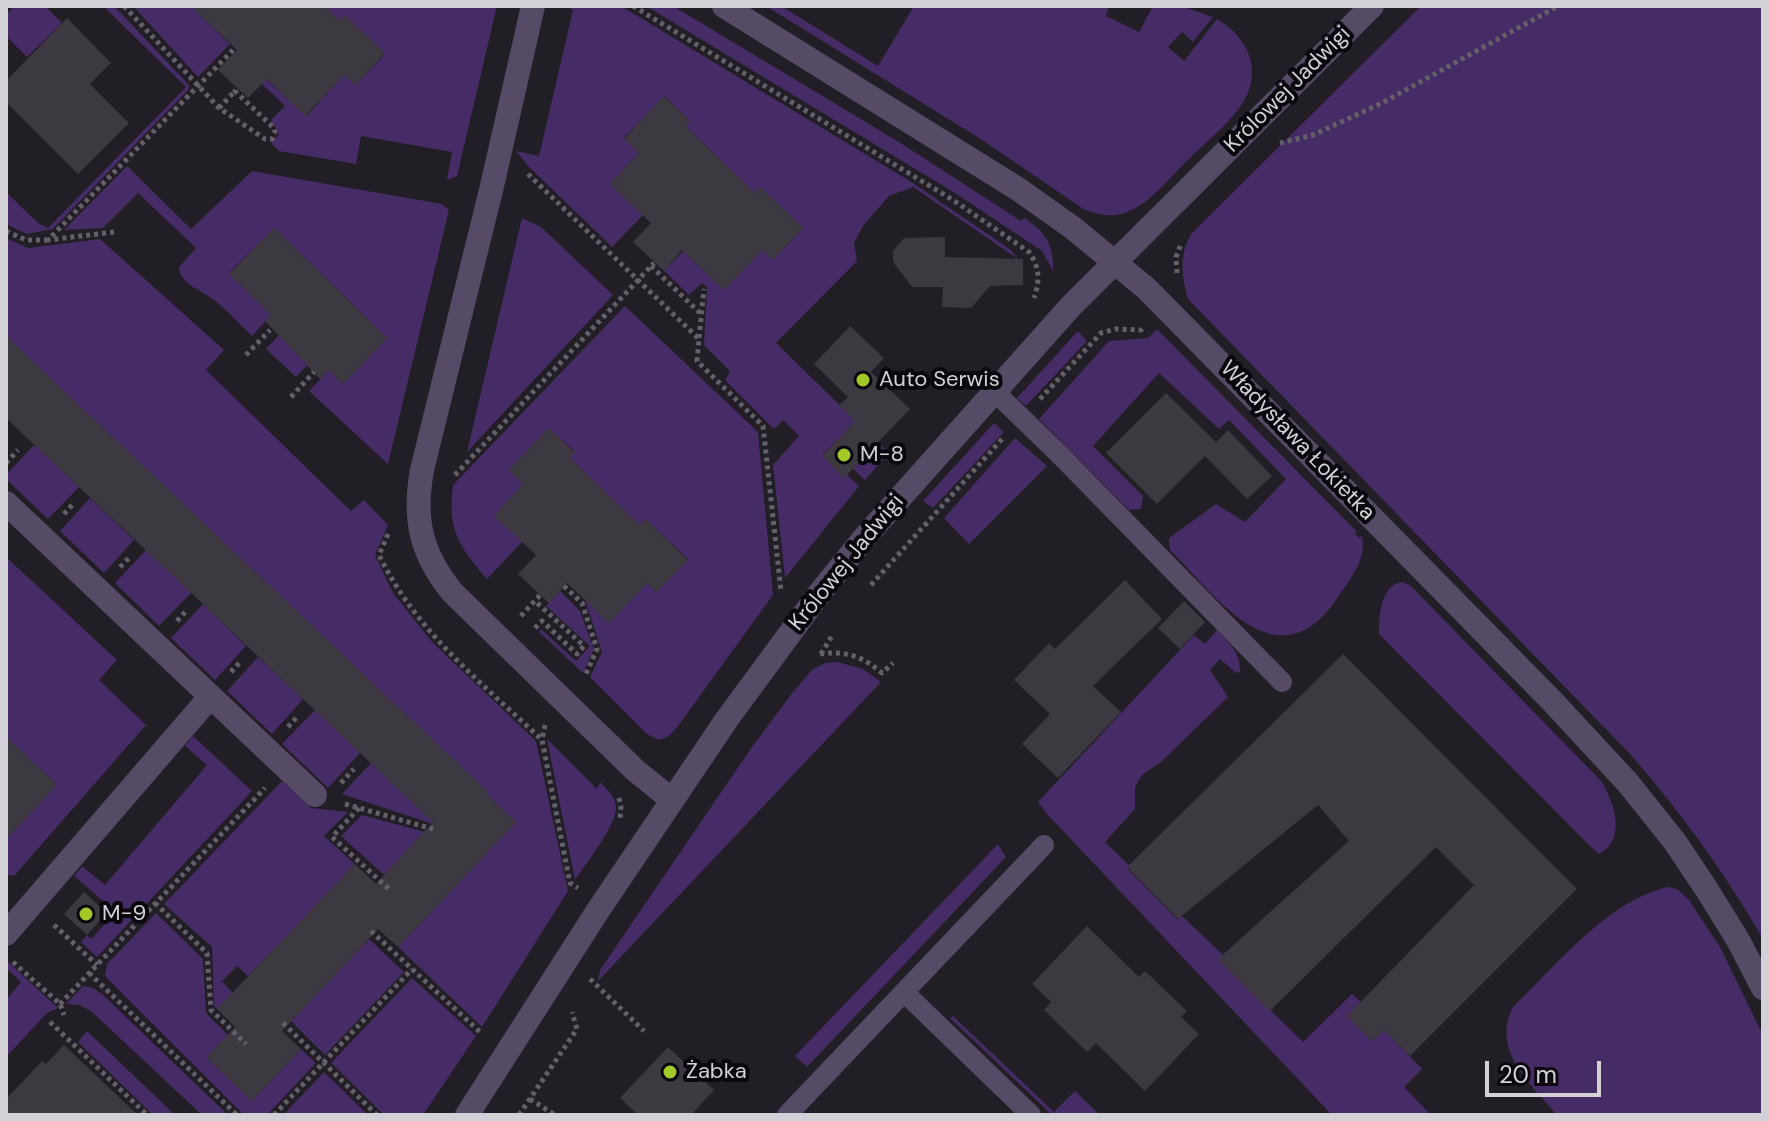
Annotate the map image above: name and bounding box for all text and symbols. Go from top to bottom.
street label: Królowej Jadwigi [1219,21,1357,159]
street label: Władysława Łokietka [1214,356,1380,526]
place label: Auto Serwis [879,367,1000,393]
marker: Auto Serwis [854,371,872,389]
place label: M-8 [860,442,904,468]
marker: M-8 [835,446,853,464]
street label: Królowej Jadwigi [784,490,910,636]
place label: M-9 [102,901,146,927]
marker: M-9 [77,905,95,923]
scale bar [1489,1045,1605,1095]
place label: Żabka [686,1059,747,1085]
text: 20 m [1499,1059,1557,1090]
marker: Żabka [661,1063,679,1081]

